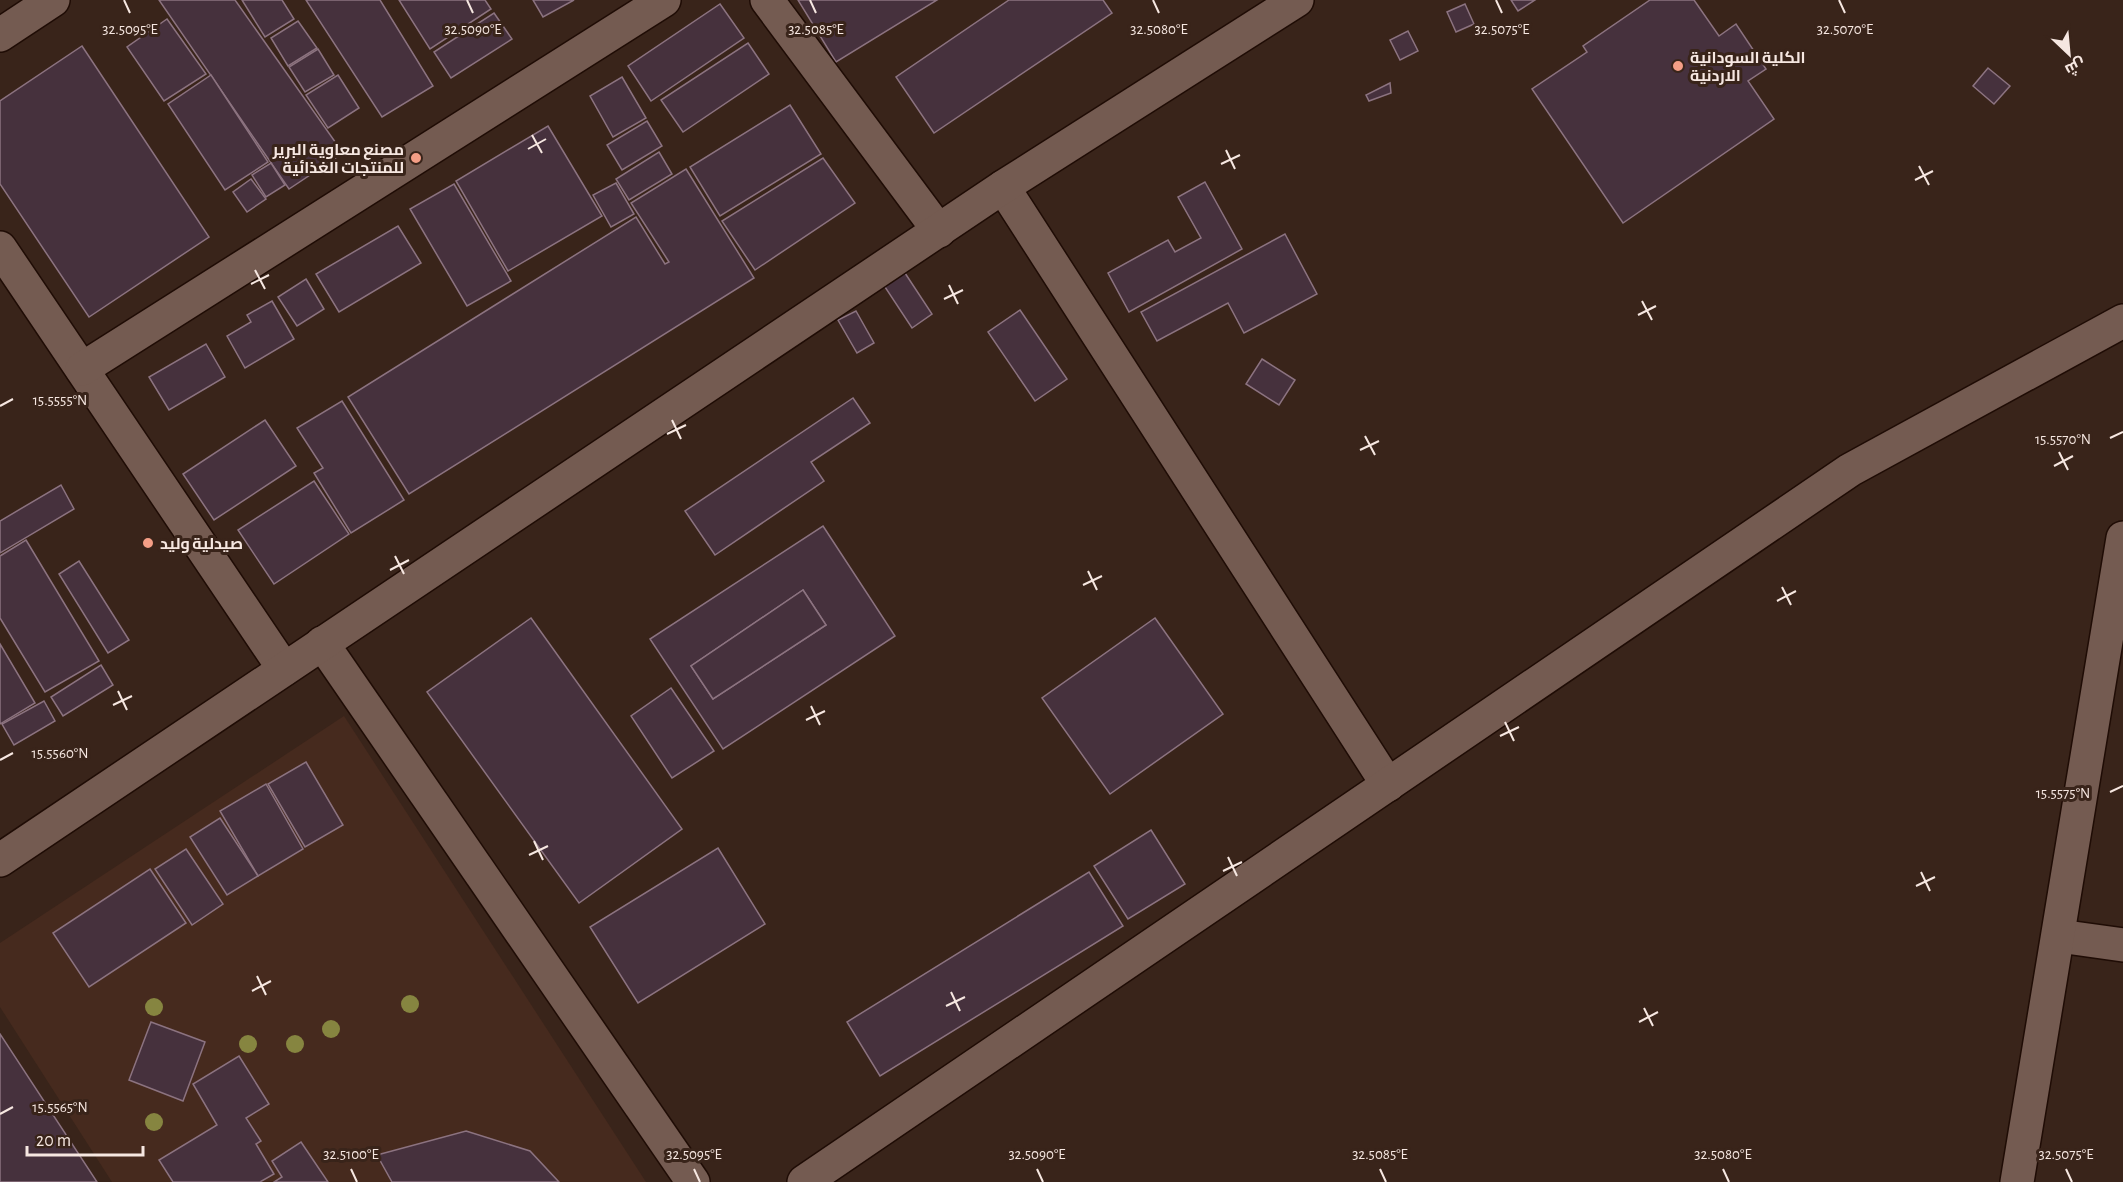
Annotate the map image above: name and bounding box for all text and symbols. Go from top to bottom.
text: 32.5095°E [102,22,158,37]
text: 32.5090°E [444,22,502,37]
text: 32.5085°E [788,22,844,37]
text: 32.5080°E [1130,22,1188,37]
text: 32.5075°E [1475,22,1529,37]
text: 32.5070°E [1817,22,1873,37]
north arrow [2039,24,2099,84]
place label: الكلية السودانية الاردنية [1690,50,1805,85]
text: ش [2062,54,2088,79]
marker: الكلية السودانية الاردنية [1671,59,1685,73]
place label: مصنع معاوية البرير للمنتجات الغذائية [272,142,404,176]
marker: مصنع معاوية البرير للمنتجات الغذائية [409,151,423,165]
text: 15.5555°N [33,393,87,408]
text: 15.5570°N [2035,432,2091,447]
marker: صيدلية وليد [141,536,155,550]
place label: صيدلية وليد [160,536,243,553]
text: 15.5560°N [31,746,89,761]
text: 15.5575°N [2036,786,2090,801]
text: 15.5565°N [32,1100,88,1115]
scale bar [27,1119,142,1157]
text: 20 m [36,1132,71,1150]
text: 32.5100°E [323,1147,379,1162]
text: 32.5095°E [666,1147,722,1162]
text: 32.5090°E [1008,1147,1066,1162]
text: 32.5085°E [1352,1147,1408,1162]
text: 32.5080°E [1694,1147,1752,1162]
text: 32.5075°E [2039,1147,2093,1162]

